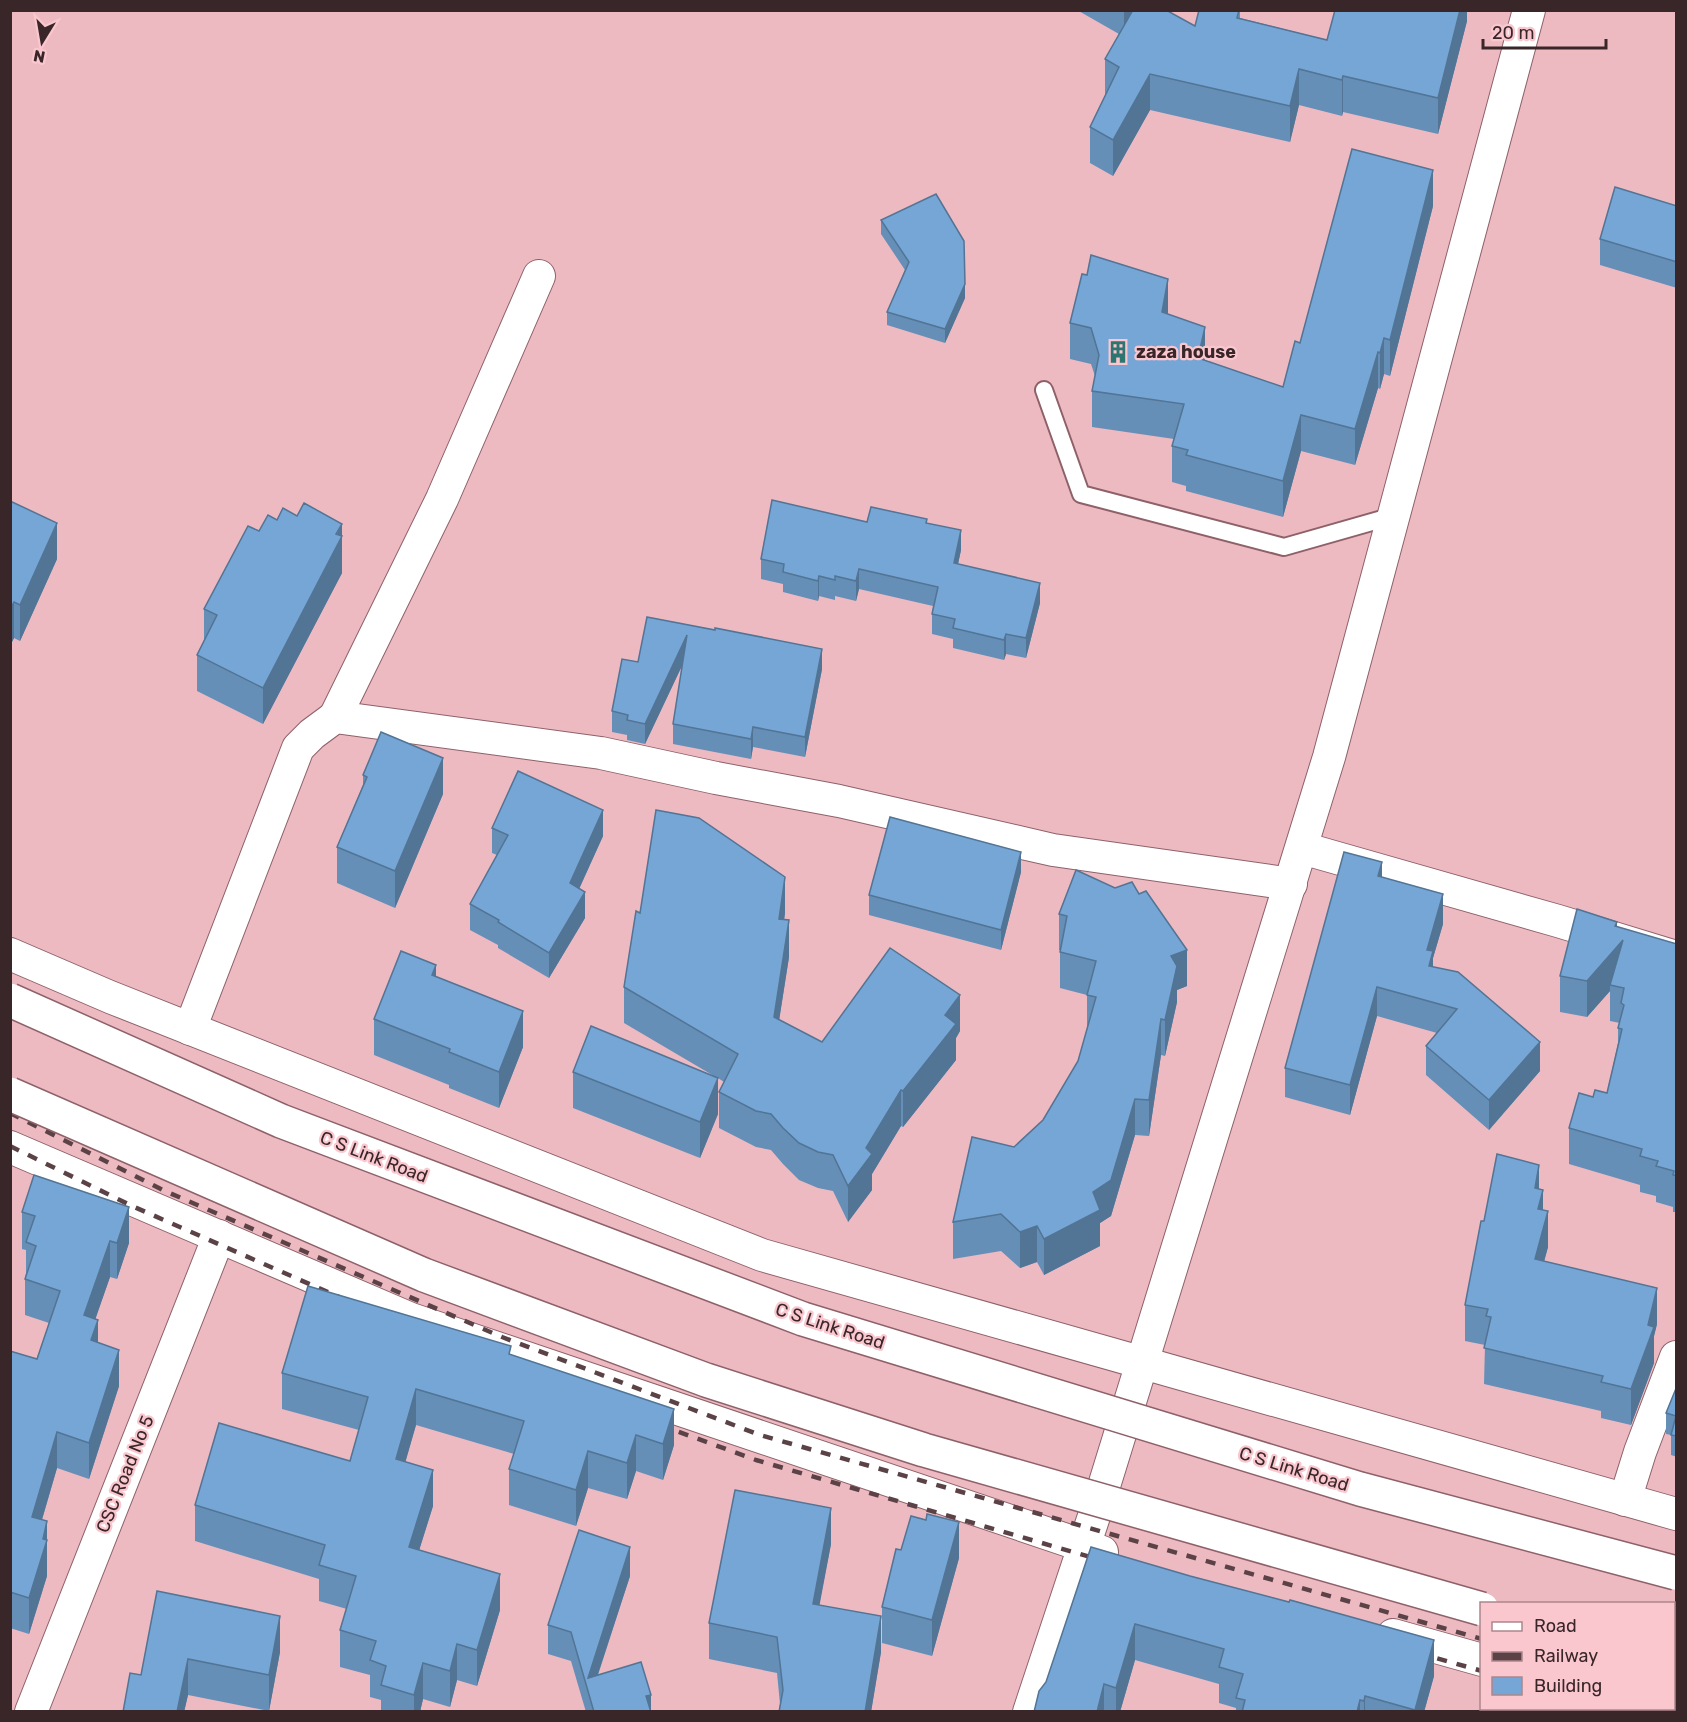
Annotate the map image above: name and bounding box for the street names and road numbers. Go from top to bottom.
street label: C S Link Road [317,1126,431,1188]
street label: C S Link Road [773,1298,887,1354]
street label: CSC Road No 5 [91,1412,159,1536]
street label: C S Link Road [1236,1442,1352,1496]

